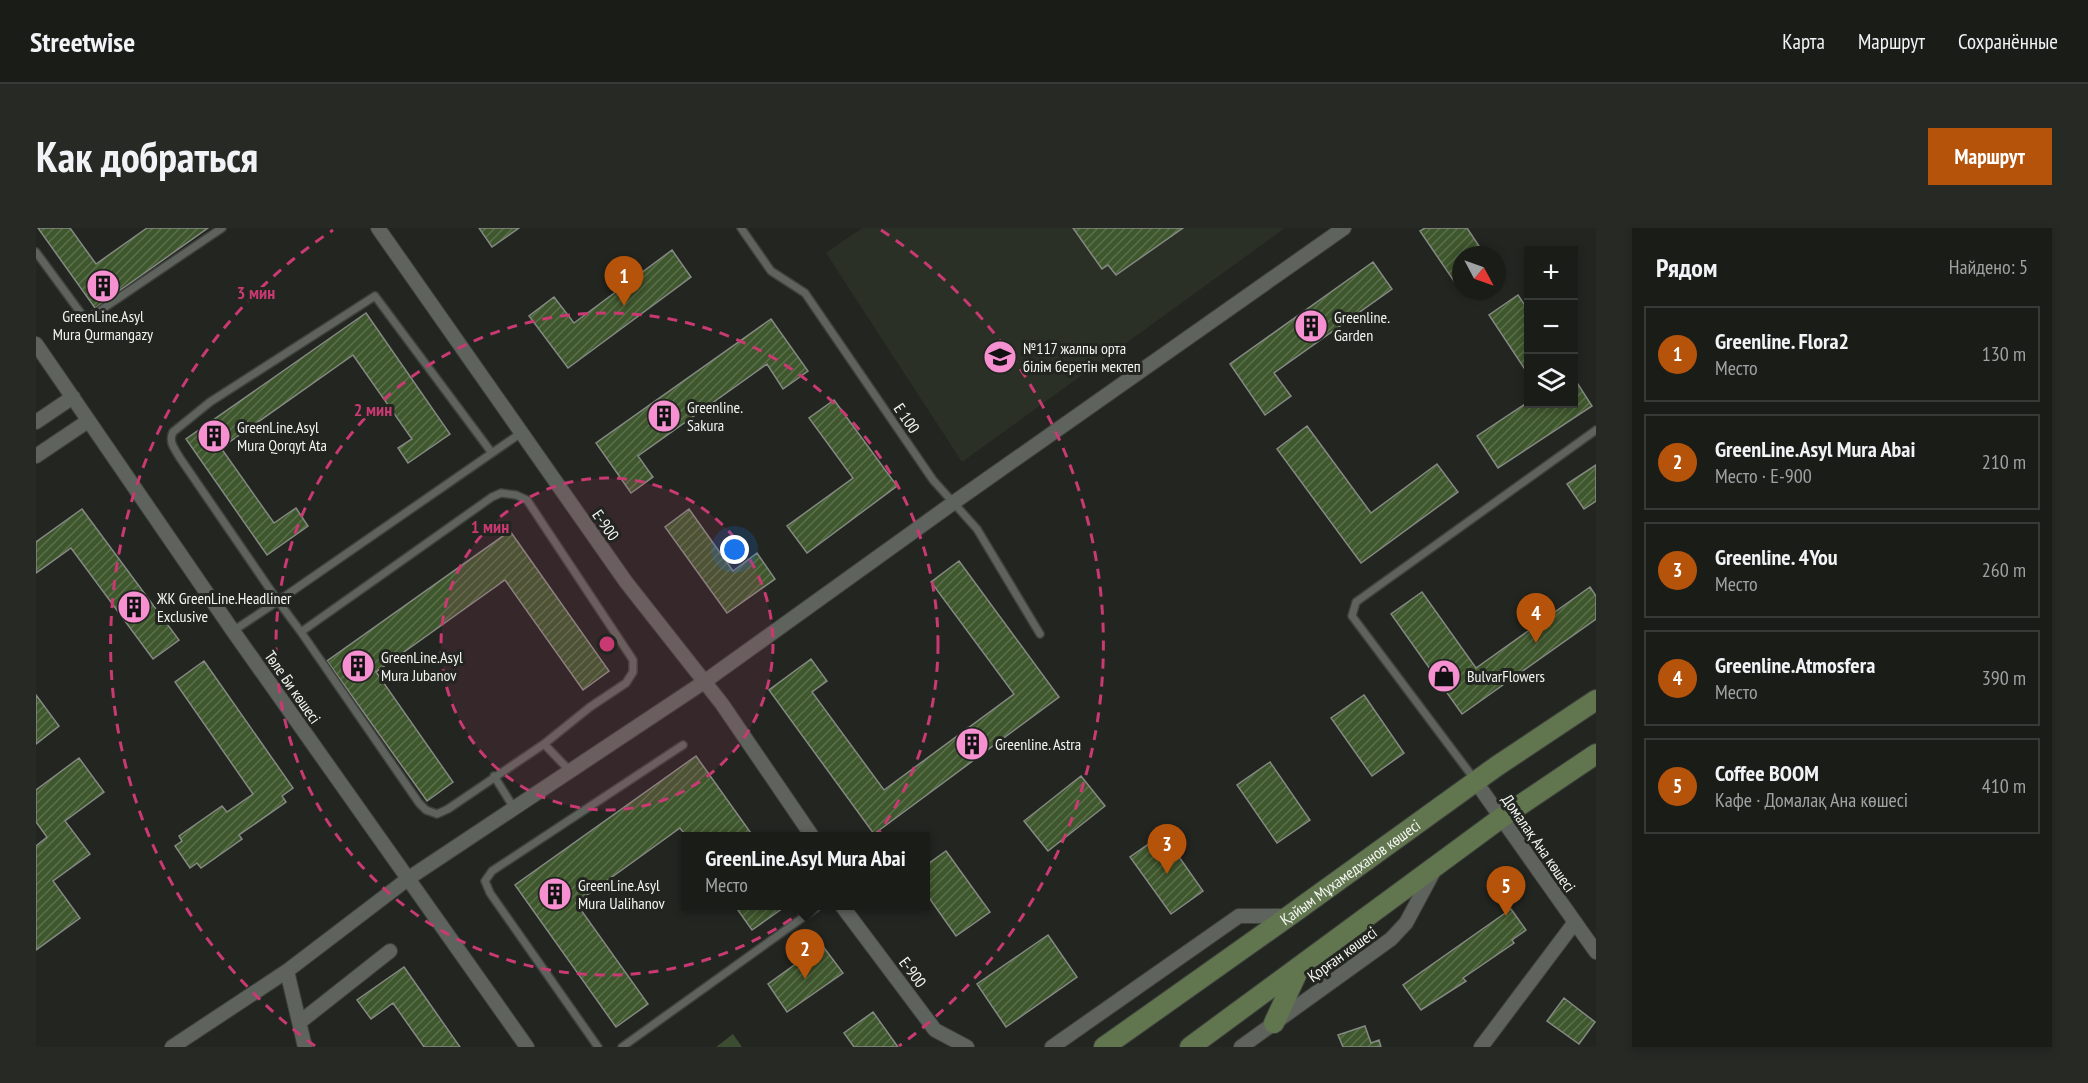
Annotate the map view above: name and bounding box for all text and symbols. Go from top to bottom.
text: Streetwise [30,23,135,60]
text: Карта [1782,28,1825,55]
text: Маршрут [1858,28,1925,55]
text: Сохранённые [1958,28,2058,55]
button: Маршрут [1928,128,2052,185]
text: Как добраться [36,129,258,184]
north arrow [1452,246,1506,300]
map controls [1524,246,1578,408]
button: + [1524,246,1578,300]
text: Рядом [1656,251,1717,284]
text: Найдено: 5 [1949,254,2028,280]
pin: 1 [604,256,644,306]
building icon: GreenLine.Asyl Mura Qurmangazy [85,268,121,304]
text: 3 мин [237,281,275,304]
button: − [1524,300,1578,354]
place label: GreenLine.Asyl Mura Qurmangazy [53,306,153,344]
place label: Greenline. Garden [1334,307,1390,345]
building icon: Greenline. Garden [1293,308,1329,344]
text: Greenline. Flora2 [1715,327,1849,355]
place label: №117 жалпы орта білім беретін мектеп [1023,338,1141,376]
school or university icon: №117 жалпы орта білім беретін мектеп [982,339,1018,375]
text: 1 [1673,341,1682,367]
text: 130 m [1982,341,2026,367]
button: layers [1524,354,1578,408]
text: Место [1715,355,1758,381]
place label: Greenline. Sakura [687,397,743,435]
text: 2 мин [354,398,392,421]
building icon: Greenline. Sakura [646,398,682,434]
street label: E 100 [890,399,924,437]
place label: GreenLine.Asyl Mura Qorqyt Ata [237,417,327,455]
building icon: GreenLine.Asyl Mura Qorqyt Ata [196,418,232,454]
text: GreenLine.Asyl Mura Abai [1715,435,1915,463]
text: 2 [1673,449,1682,475]
text: 210 m [1982,449,2026,475]
text: Место · E-900 [1715,463,1812,489]
street label: E-900 [588,506,624,544]
text: 1 мин [471,515,509,538]
your location [720,535,749,564]
text: Greenline. 4You [1715,543,1838,571]
text: 3 [1673,557,1682,583]
text: 260 m [1982,557,2026,583]
text: Место [1715,571,1758,597]
place label: ЖК GreenLine.Headliner Exclusive [156,588,292,626]
building icon: ЖК GreenLine.Headliner Exclusive [116,589,152,625]
pin: 4 [1516,594,1556,643]
centre of rings [597,634,617,654]
street label: Төле Би көшесі [261,647,325,727]
place label: GreenLine.Asyl Mura Jubanov [381,647,463,685]
building icon: GreenLine.Asyl Mura Jubanov [340,648,376,684]
text: Greenline.Atmosfera [1715,651,1875,679]
shop icon: BulvarFlowers [1426,658,1462,694]
text: 4 [1673,665,1682,691]
text: 390 m [1982,665,2026,691]
place label: BulvarFlowers [1467,666,1545,686]
text: Место [1715,679,1758,705]
building icon: Greenline. Astra [954,726,990,762]
place label: Greenline. Astra [995,734,1081,754]
text: Coffee BOOM [1715,759,1819,787]
text: 5 [1673,773,1682,799]
text: 410 m [1982,773,2026,799]
text: Кафе · Домалақ Ана көшесі [1715,787,1908,813]
street label: Домалақ Ана көшесі [1498,790,1580,896]
street label: Қайым Мұхамедханов көшесі [1276,815,1424,929]
pin: 3 [1148,824,1186,874]
popup [681,832,930,910]
text: GreenLine.Asyl Mura Abai [705,844,906,872]
pin: 5 [1486,866,1526,916]
text: Место [705,872,748,898]
place label: GreenLine.Asyl Mura Ualihanov [578,875,665,913]
building icon: GreenLine.Asyl Mura Ualihanov [537,876,573,912]
street label: Қорған көшесі [1303,922,1381,986]
pin: 2 [786,930,824,979]
street label: E-900 [895,953,931,991]

